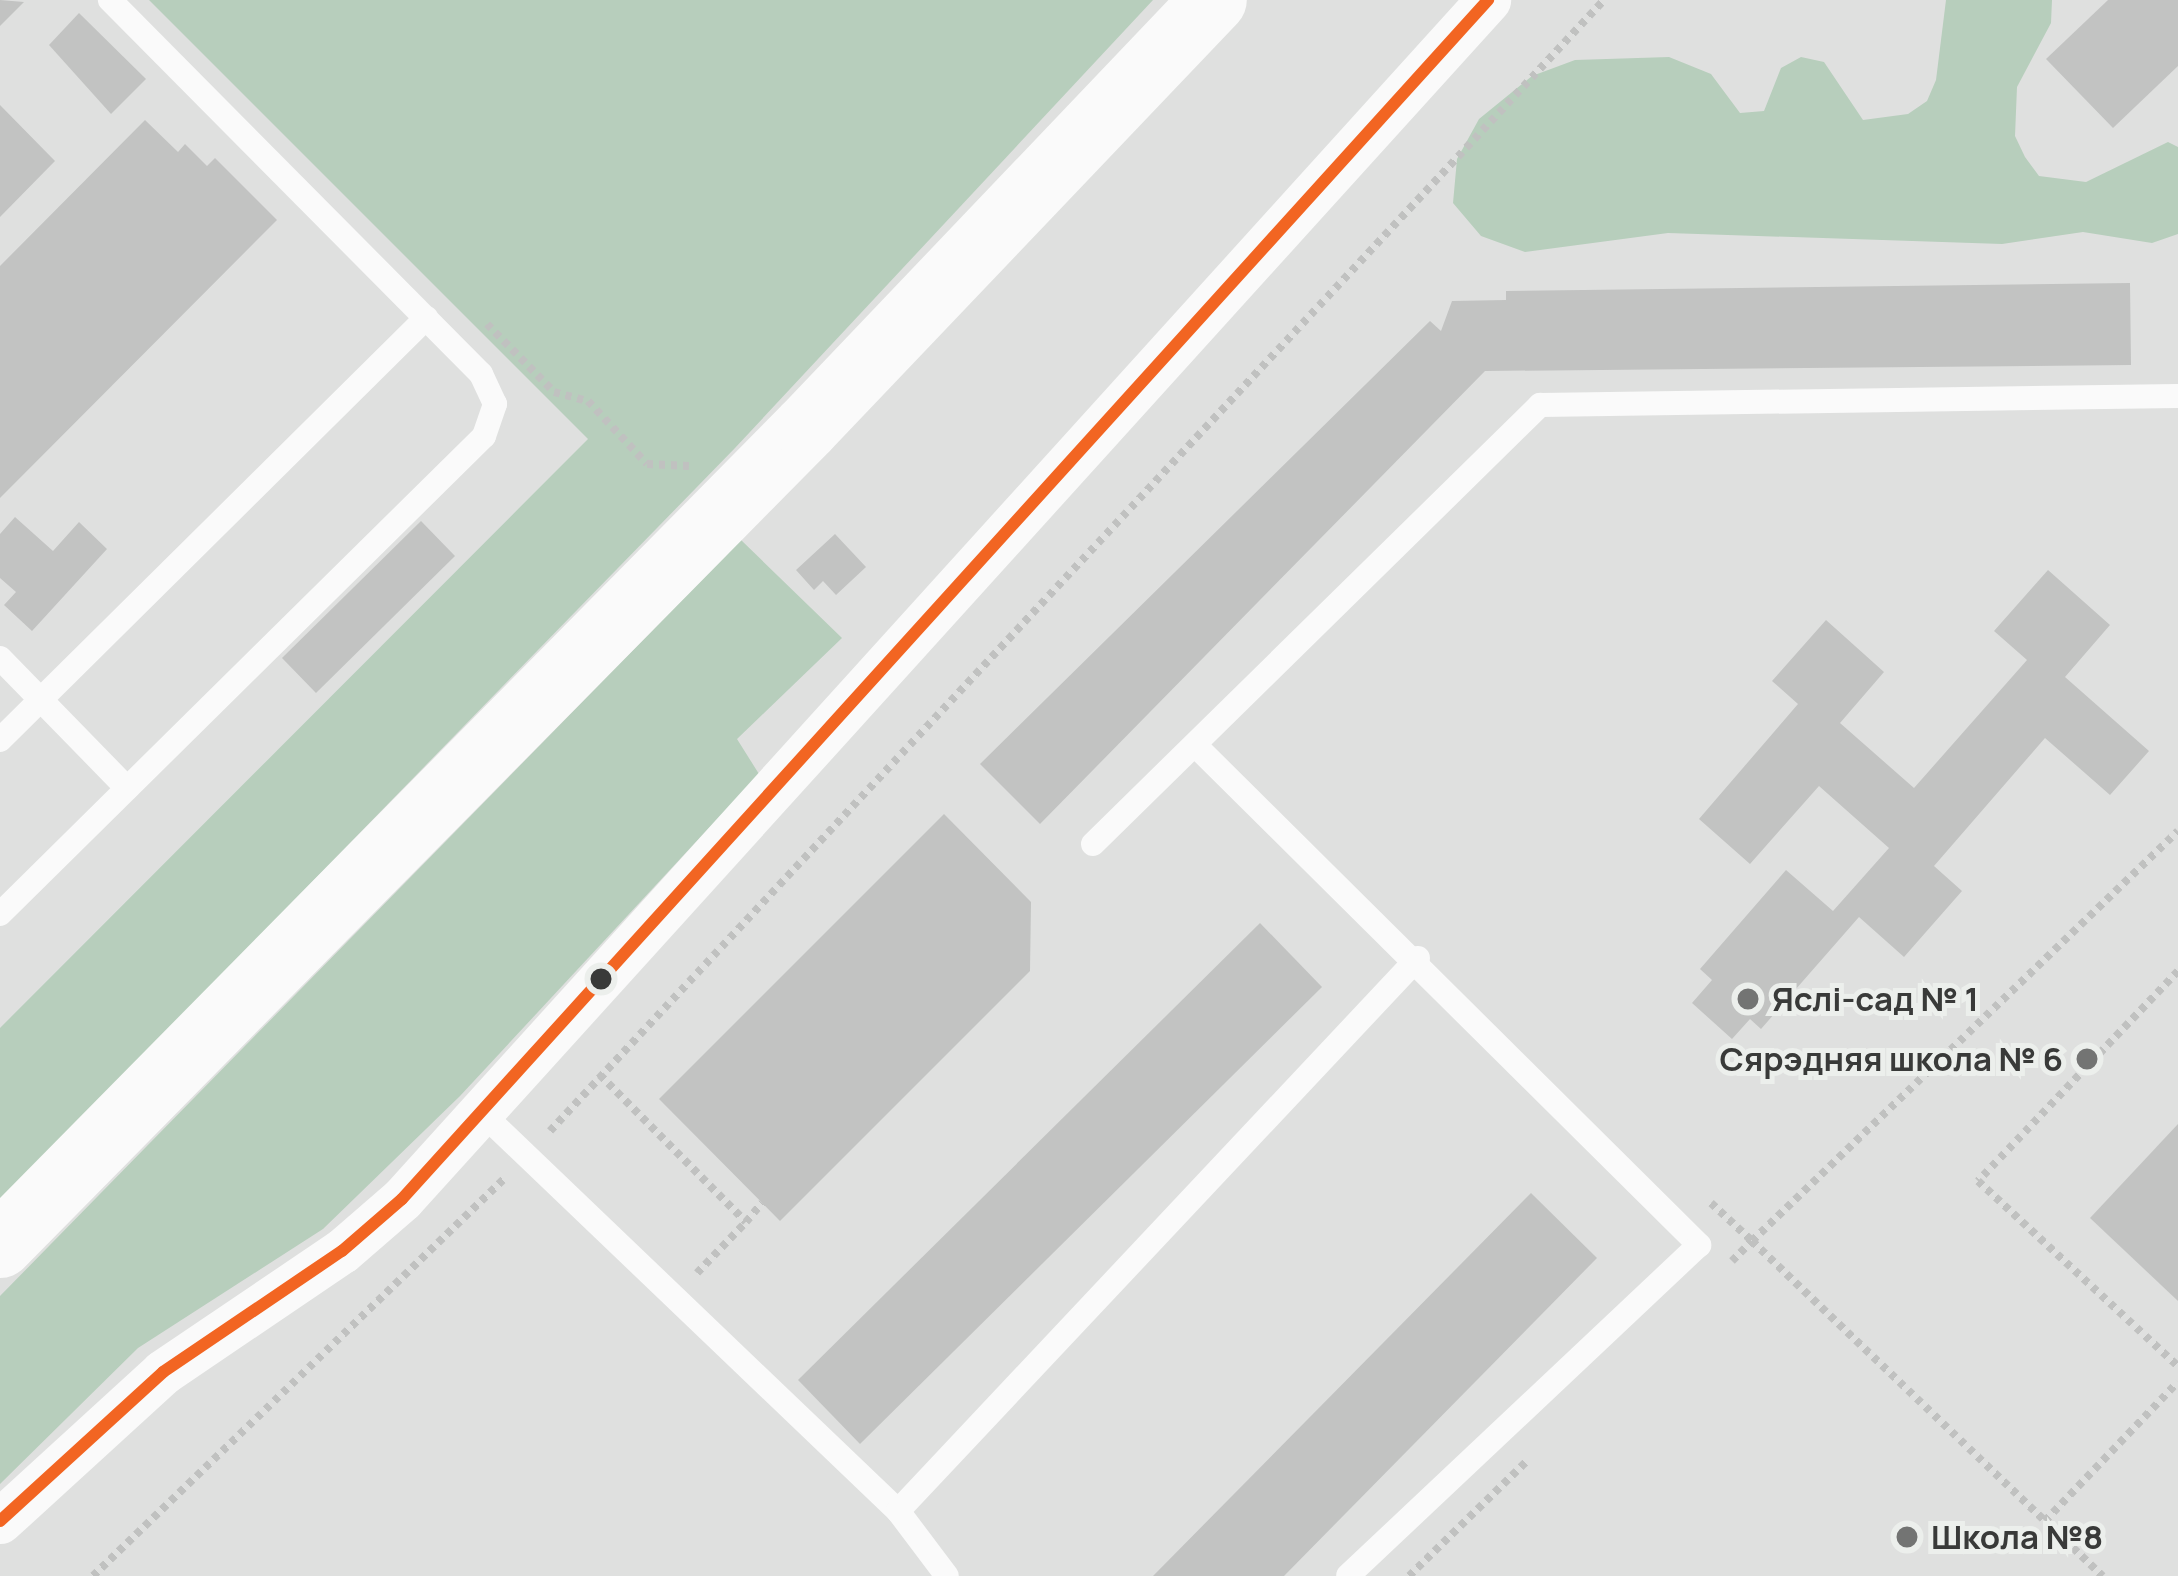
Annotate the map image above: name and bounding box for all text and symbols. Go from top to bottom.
unlabelled marker [590,968,612,990]
place label: Яслі-сад № 1 [1772,979,1979,1019]
marker: Яслі-сад № 1 [1735,986,1761,1012]
place label: Сярэдняя школа № 6 [1720,1039,2063,1079]
marker: Сярэдняя школа № 6 [2074,1046,2100,1072]
place label: Школа №8 [1931,1517,2103,1557]
marker: Школа №8 [1894,1524,1920,1550]

